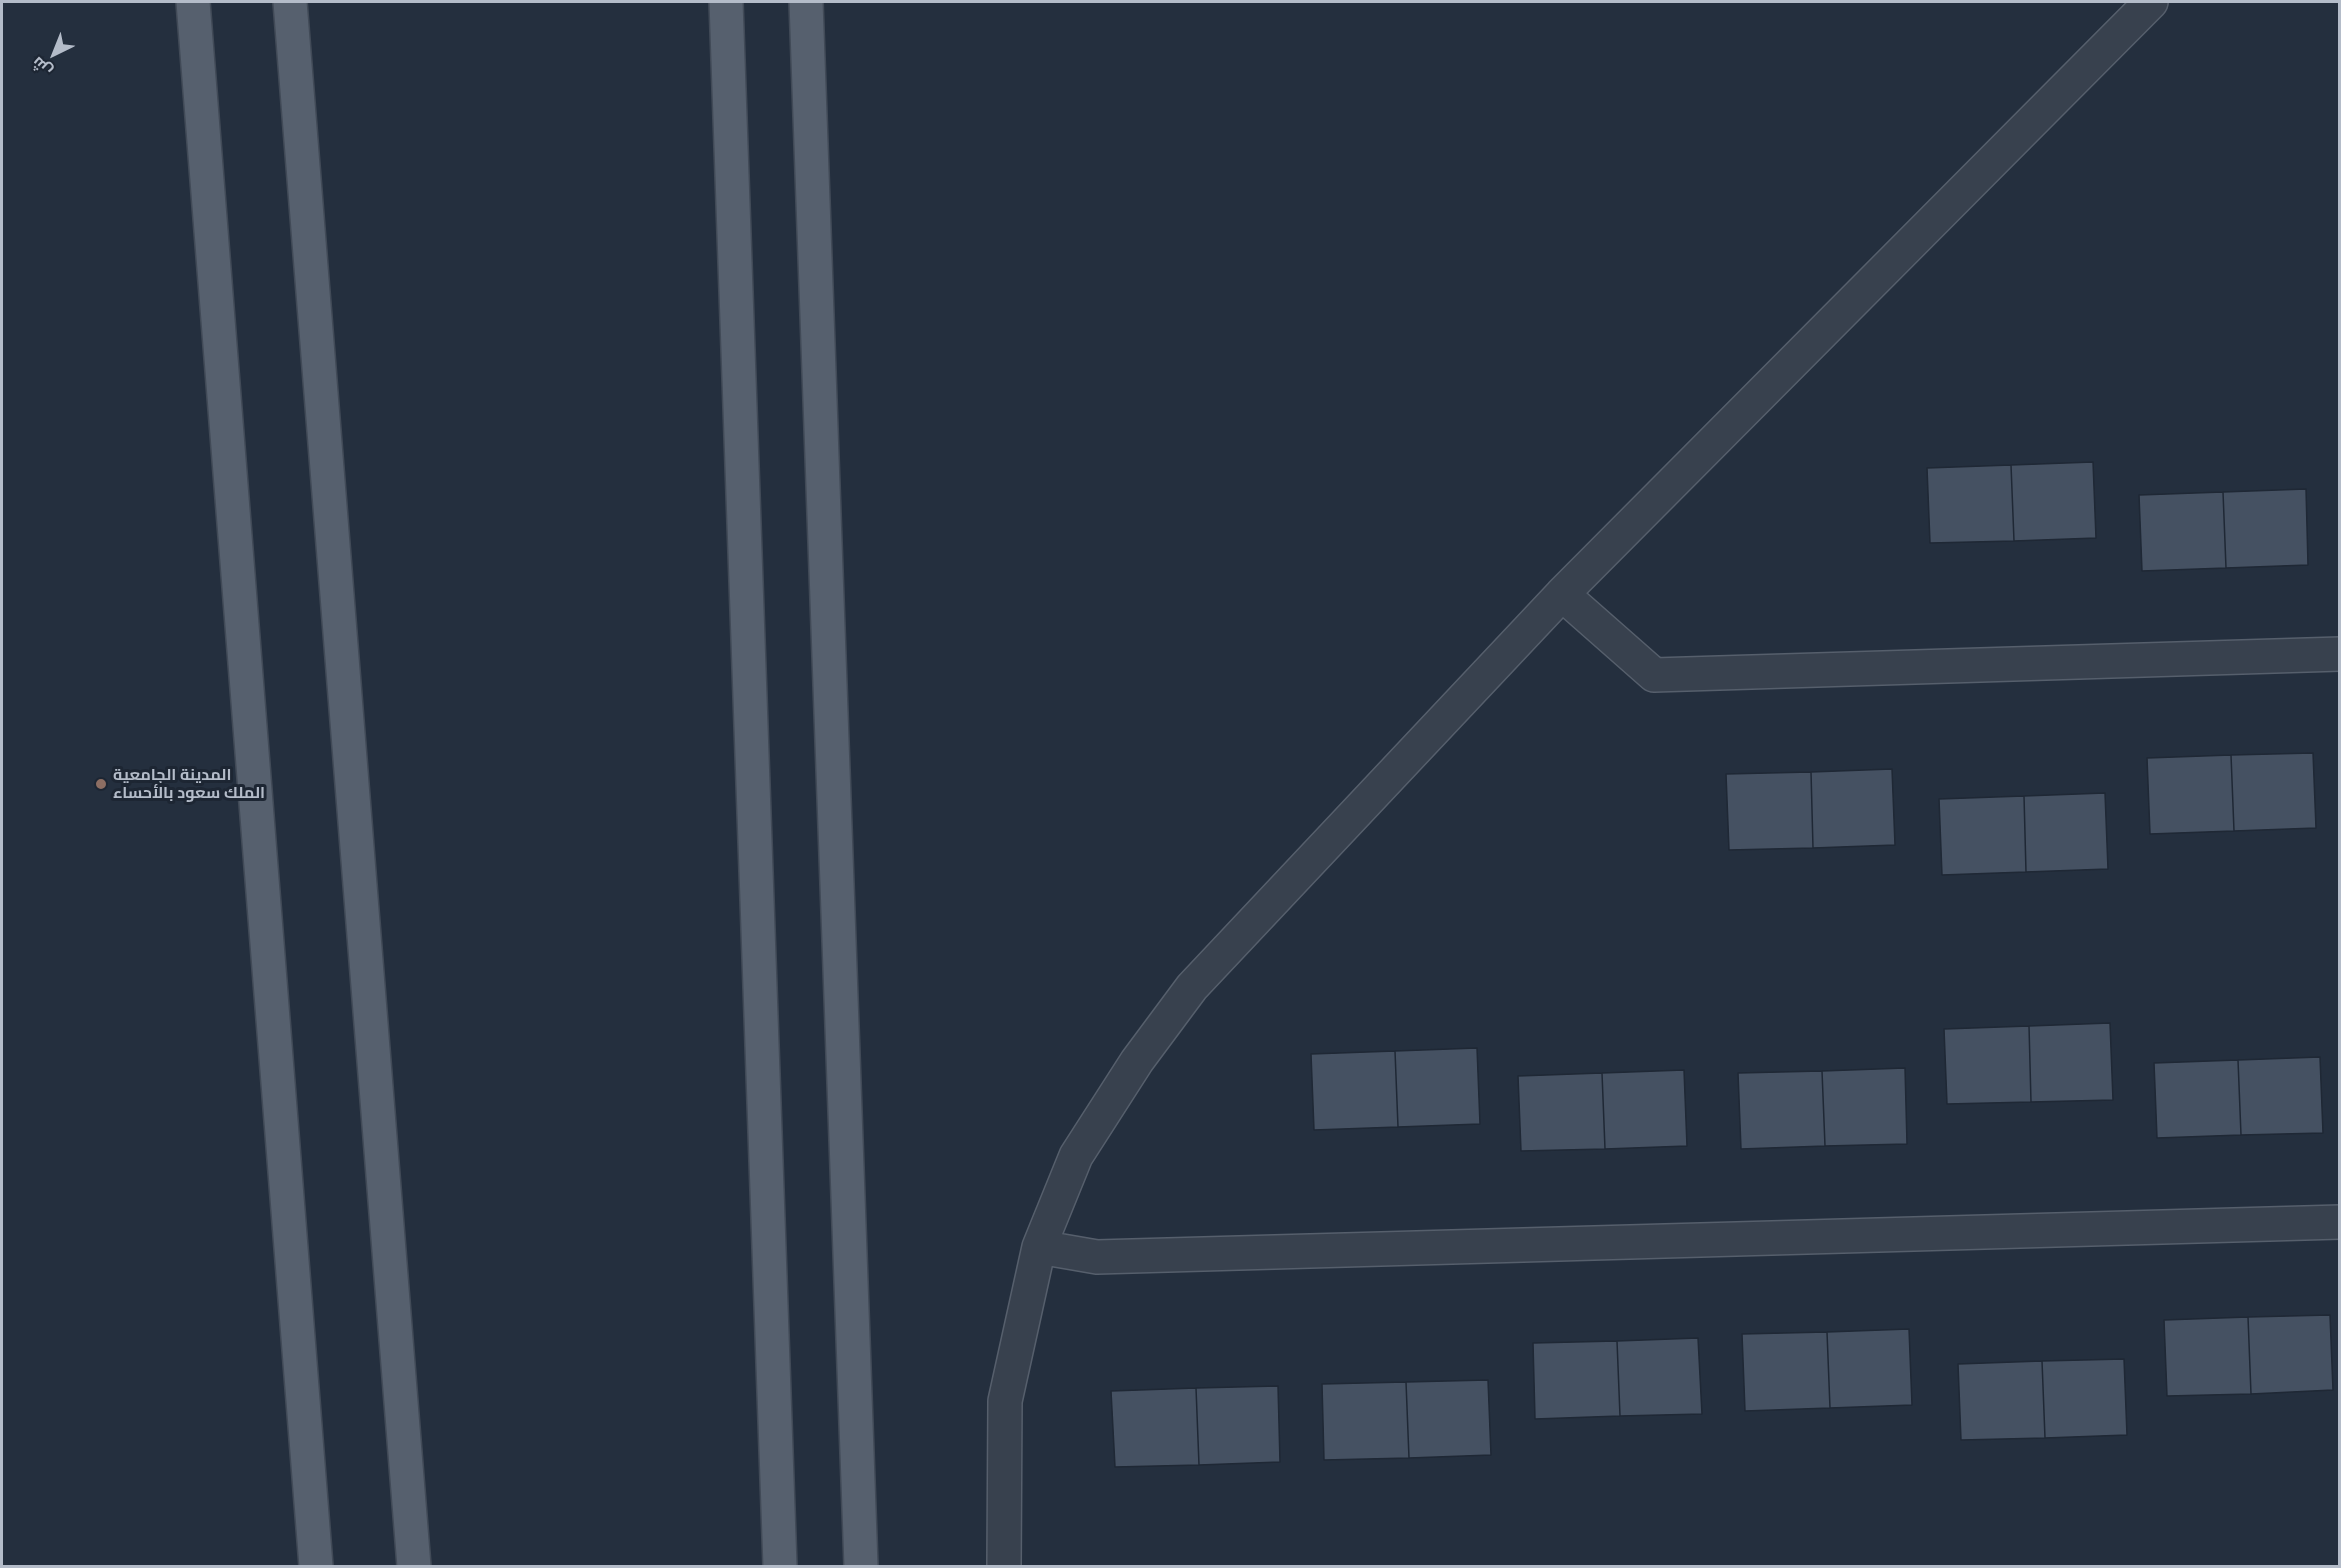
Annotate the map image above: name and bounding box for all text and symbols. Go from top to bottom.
north arrow [24,24,84,84]
text: ش [28,54,55,81]
place label: المدينة الجامعية الملك سعود بالأحساء [113,765,265,803]
marker: المدينة الجامعية الملك سعود بالأحساء [94,777,108,791]

